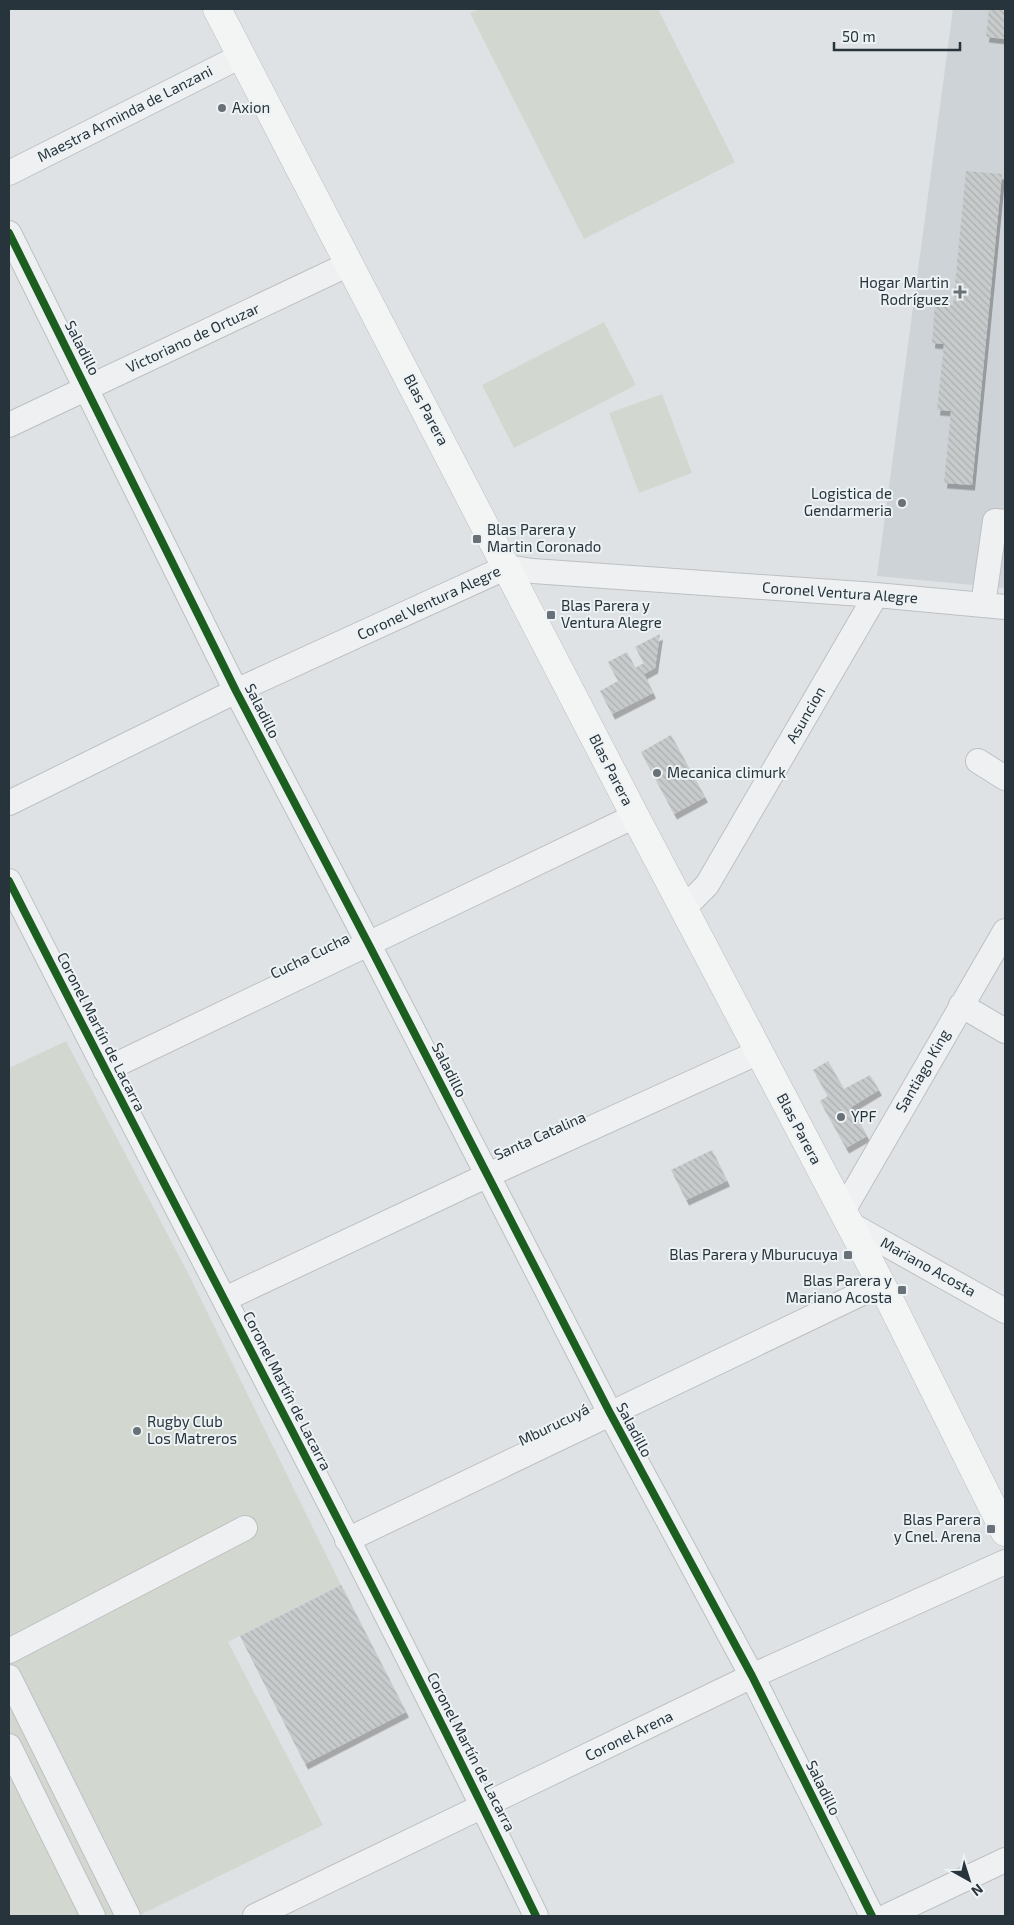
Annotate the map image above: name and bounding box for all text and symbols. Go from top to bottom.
scale bar [834,20,960,52]
text: 50 m [842,27,876,45]
street label: Maestra Arminda de Lanzani [34,61,215,165]
place label: Axion [232,98,270,116]
marker: Axion [216,102,228,114]
place label: Hogar Martin Rodríguez [859,273,949,308]
marker: Hogar Martin Rodríguez [953,285,967,299]
street label: Victoriano de Ortuzar [123,298,262,376]
street label: Saladillo [61,317,104,378]
street label: Blas Parera [401,371,453,448]
place label: Logistica de Gendarmeria [804,484,892,519]
marker: Logistica de Gendarmeria [896,497,908,509]
place label: Blas Parera y Martin Coronado [487,520,601,555]
marker: Blas Parera y Martin Coronado [471,533,483,545]
street label: Coronel Ventura Alegre [354,561,503,643]
street label: Coronel Ventura Alegre [762,578,919,606]
place label: Blas Parera y Ventura Alegre [561,596,662,631]
marker: Blas Parera y Ventura Alegre [545,609,557,621]
street label: Saladillo [241,680,284,741]
street label: Asuncion [782,683,829,746]
street label: Blas Parera [586,731,638,808]
place label: Mecanica climurk [667,763,786,781]
marker: Mecanica climurk [651,767,663,779]
street label: Cucha Cucha [267,928,352,982]
street label: Coronel Martín de Lacarra [54,949,150,1114]
street label: Santiago King [891,1025,953,1115]
street label: Saladillo [428,1039,471,1100]
street label: Blas Parera [774,1090,826,1167]
street label: Santa Catalina [491,1107,588,1163]
place label: YPF [851,1107,876,1125]
marker: YPF [835,1111,847,1123]
street label: Mariano Acosta [878,1233,979,1300]
place label: Blas Parera y Mburucuya [669,1245,838,1263]
marker: Blas Parera y Mburucuya [842,1249,854,1261]
place label: Blas Parera y Mariano Acosta [786,1271,892,1306]
marker: Blas Parera y Mariano Acosta [896,1284,908,1296]
street label: Coronel Martín de Lacarra [240,1308,336,1473]
street label: Mburucuyá [515,1399,592,1449]
street label: Saladillo [613,1399,657,1460]
place label: Rugby Club Los Matreros [147,1412,237,1447]
marker: Rugby Club Los Matreros [131,1425,143,1437]
place label: Blas Parera y Cnel. Arena [894,1510,981,1545]
marker: Blas Parera y Cnel. Arena [985,1523,997,1535]
street label: Coronel Martín de Lacarra [424,1669,520,1834]
street label: Coronel Arena [582,1706,675,1764]
street label: Saladillo [803,1757,845,1818]
north arrow [944,1855,994,1905]
text: N [968,1881,987,1900]

